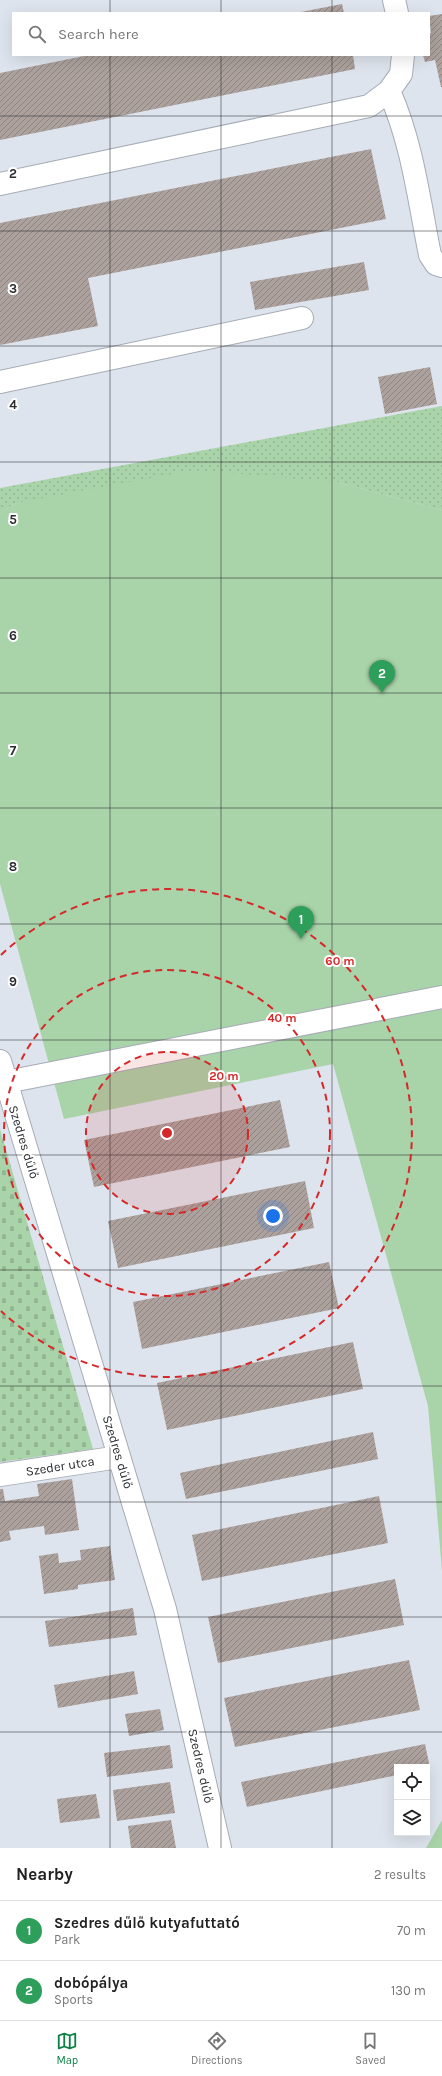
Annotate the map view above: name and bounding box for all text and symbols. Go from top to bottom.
search box [12,12,430,56]
icon: search [26,23,48,45]
text: Search here [58,25,139,43]
text: 2 [9,166,17,181]
text: 3 [9,281,17,296]
text: 4 [9,397,17,412]
text: 5 [9,512,17,527]
text: 6 [9,628,17,643]
pin: 2 [369,660,395,693]
text: 7 [10,743,17,758]
text: 8 [9,859,17,874]
pin: 1 [288,906,314,939]
text: 60 m [325,954,355,968]
text: 9 [9,974,17,989]
text: 40 m [267,1011,297,1025]
text: 20 m [209,1069,239,1083]
street label: Szedres dűlő [6,1103,42,1181]
centre of rings [160,1126,174,1140]
your location [263,1206,283,1226]
street label: Szedres dűlő [100,1413,136,1491]
street label: Szeder utca [25,1453,95,1479]
street label: Szedres dűlő [185,1727,217,1805]
map controls [394,1764,430,1836]
button: locate [394,1764,430,1800]
button: layers [394,1800,430,1836]
text: Nearby [16,1864,73,1884]
text: 2 results [374,1867,426,1882]
text: Szedres dűlő kutyafuttató [54,1914,240,1932]
text: 1 [27,1923,31,1938]
text: 70 m [397,1923,426,1938]
text: Park [54,1932,80,1947]
text: dobópálya [54,1974,128,1992]
text: 2 [25,1983,33,1998]
text: 130 m [391,1983,426,1998]
text: Sports [54,1992,93,2007]
tab: Map [56,2030,78,2067]
tab: Directions [191,2030,243,2067]
tab: Saved [355,2030,386,2067]

